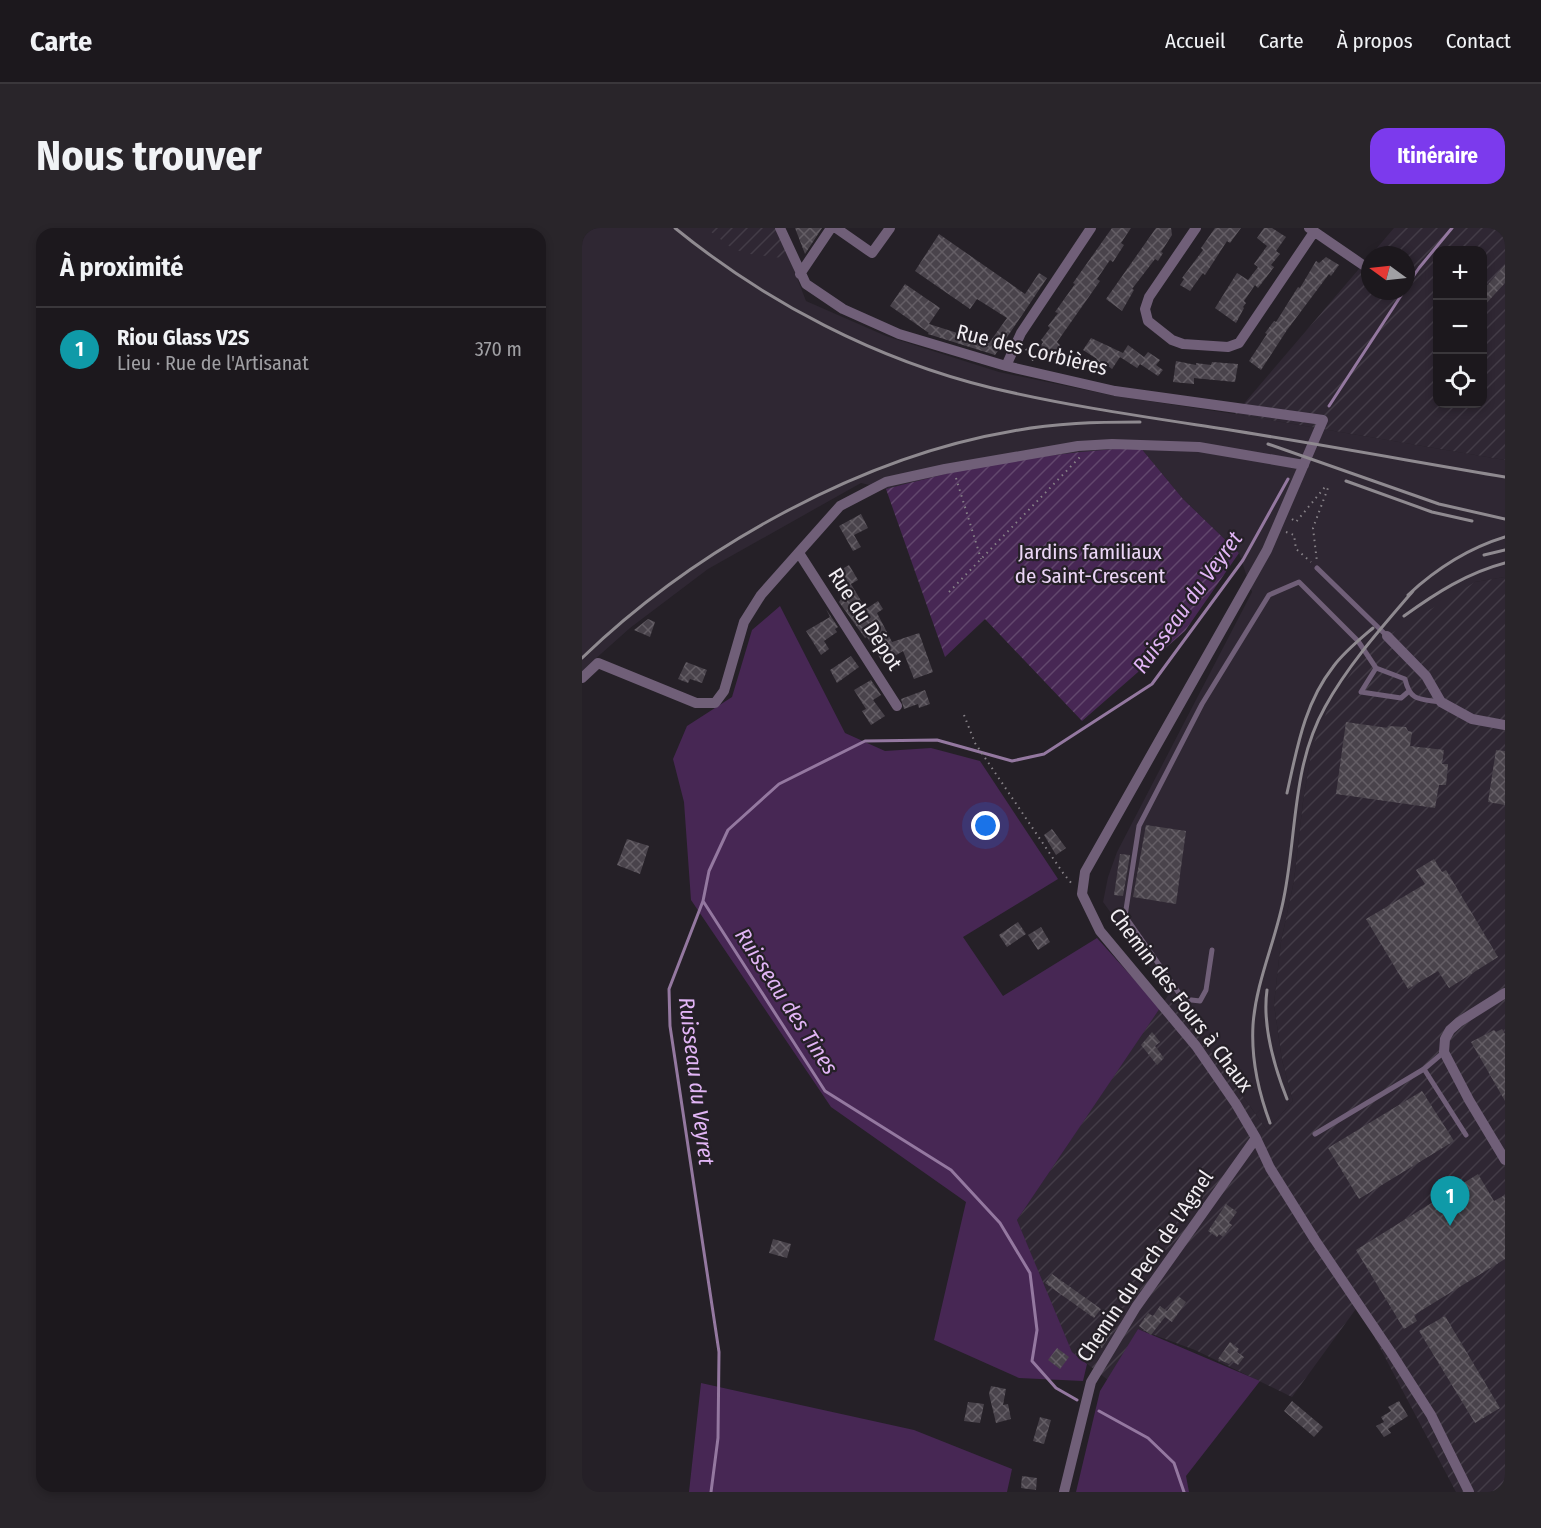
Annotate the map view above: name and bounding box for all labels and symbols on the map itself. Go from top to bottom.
north arrow [1361,246,1415,300]
street label: Rue des Corbières [954,319,1110,381]
water label: Ruisseau du Veyret [1127,525,1248,679]
park label: Jardins familiaux de Saint-Crescent [1015,539,1165,589]
street label: Rue du Dépot [822,563,908,675]
your location [971,811,1000,840]
street label: Chemin des Fours à Chaux [1103,903,1259,1098]
water label: Ruisseau des Tines [729,923,844,1079]
water label: Ruisseau du Veyret [673,996,720,1167]
street label: Chemin du Pech de l'Agnel [1071,1165,1219,1367]
pin: 1 [1430,1176,1470,1226]

